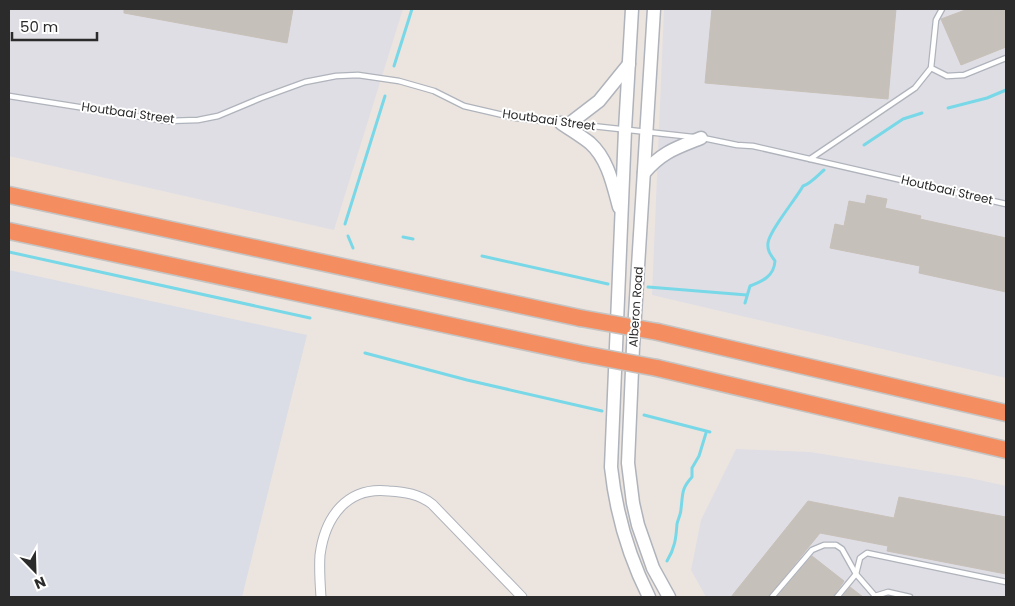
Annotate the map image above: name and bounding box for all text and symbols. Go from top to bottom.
scale bar [12,10,98,42]
text: 50 m [20,16,58,37]
street label: Houtbaai Street [81,98,176,127]
street label: Houtbaai Street [502,105,597,134]
street label: Houtbaai Street [900,171,995,208]
street label: Alberon Road [624,266,647,348]
north arrow [10,546,60,596]
text: N [31,572,49,594]

